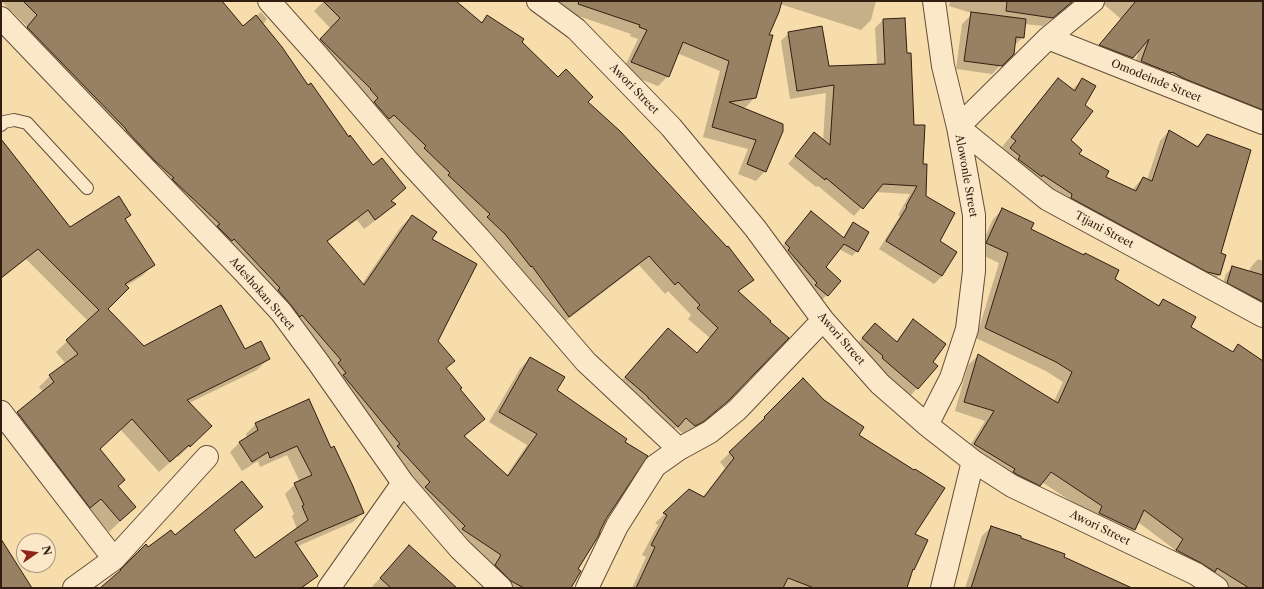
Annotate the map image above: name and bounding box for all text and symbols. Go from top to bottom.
street label: Omodeinde Street [1109,57,1203,105]
street label: Awori Street [607,61,661,117]
street label: Alowonle Street [952,134,980,218]
street label: Tijani Street [1072,209,1136,251]
street label: Adeshokan Street [227,255,297,333]
street label: Awori Street [815,310,867,368]
street label: Awori Street [1068,508,1132,548]
north arrow [16,533,56,573]
text: N [39,544,55,557]

